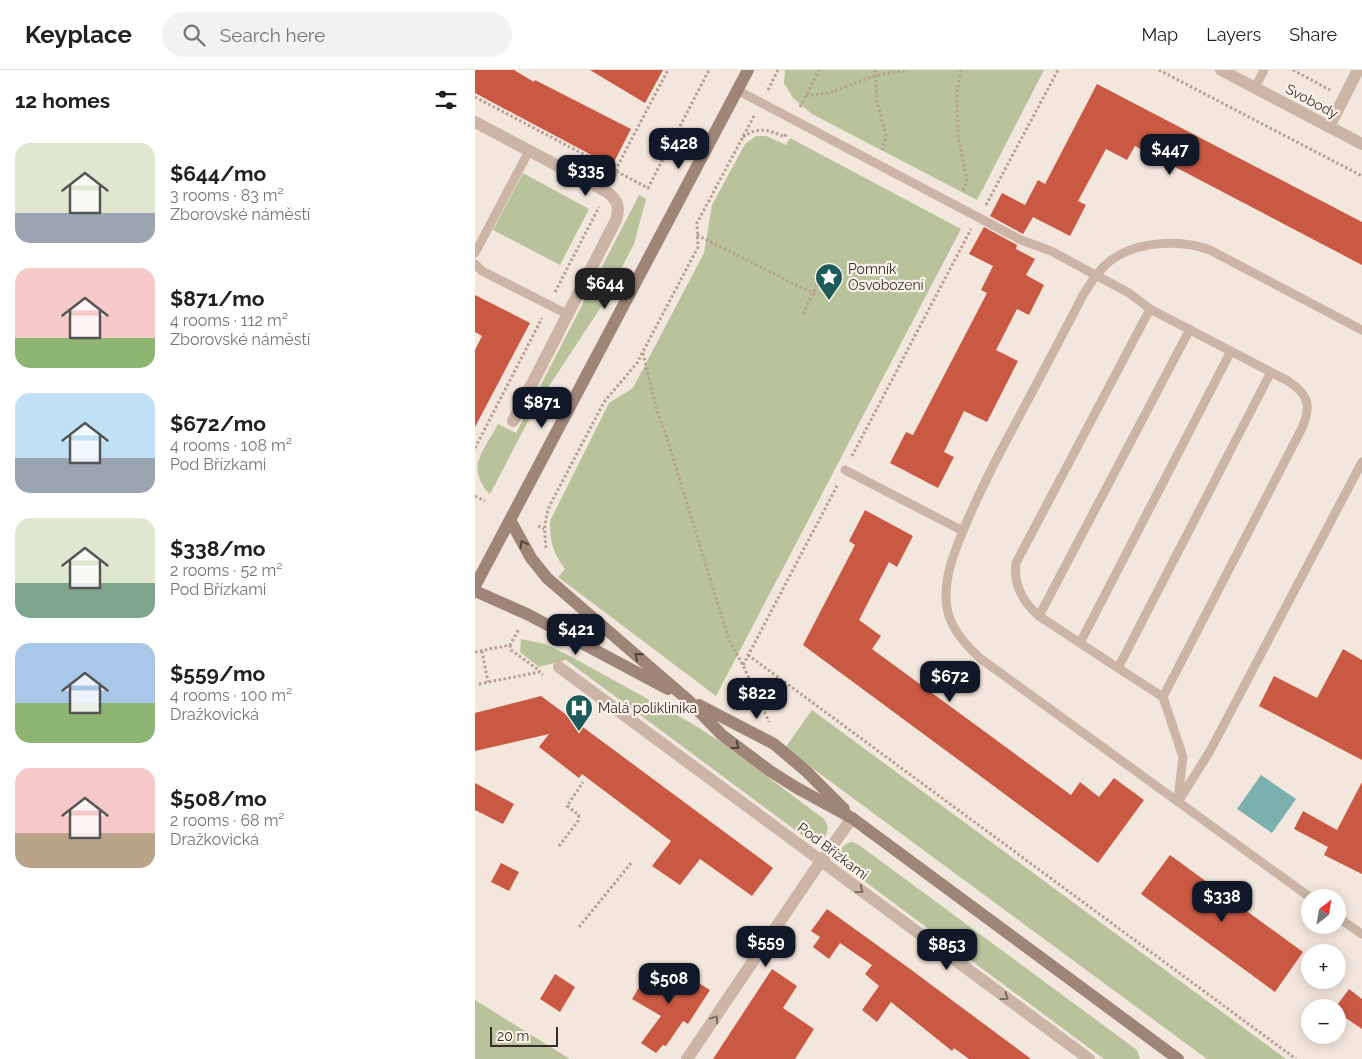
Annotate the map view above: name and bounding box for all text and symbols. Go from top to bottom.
search box [162,12,512,57]
text: Keyplace [25,20,132,49]
icon: search [180,21,208,49]
text: Search here [220,24,325,46]
text: Map [1142,24,1178,45]
text: Layers [1206,24,1261,45]
text: Share [1289,24,1337,45]
street label: Svobody [1283,81,1341,122]
icon: filters [432,86,460,114]
text: 12 homes [15,88,110,113]
pin: $428 [649,128,709,170]
text: $428 [660,134,698,153]
pin: $447 [1140,134,1200,176]
text: $447 [1151,140,1189,159]
pin: $335 [556,154,616,197]
text: $644/mo [170,161,266,186]
text: $335 [568,161,604,180]
icon: home [55,163,115,223]
text: 3 rooms · 83 m² [170,186,284,205]
text: Zborovské náměstí [170,205,310,224]
place label: Pomník Osvobození [848,261,925,293]
place icon: Pomník Osvobození [814,262,844,301]
pin: $644 [575,268,635,310]
text: $644 [586,274,624,293]
text: $871/mo [170,286,264,311]
icon: home [55,288,115,348]
text: 4 rooms · 112 m² [170,311,288,330]
text: Zborovské náměstí [170,330,310,349]
pin: $871 [512,386,572,429]
text: $871 [524,393,560,412]
text: $672/mo [170,411,266,436]
icon: home [55,413,115,473]
text: 4 rooms · 108 m² [170,436,292,455]
text: Pod Břízkami [170,455,266,474]
text: $338/mo [170,536,266,561]
icon: home [55,538,115,598]
one-way arrow [519,540,529,549]
text: 2 rooms · 52 m² [170,561,282,580]
text: Pod Břízkami [170,580,266,599]
pin: $421 [546,614,606,656]
text: $421 [558,620,594,639]
one-way arrow [635,653,644,662]
pin: $672 [920,660,980,703]
text: $559/mo [170,661,265,686]
icon: home [55,663,115,723]
text: $672 [931,667,969,686]
pin: $822 [727,678,787,720]
text: $822 [738,684,776,703]
text: 4 rooms · 100 m² [170,686,292,705]
hospital icon: Malá poliklinika [564,693,594,732]
place label: Malá poliklinika [598,700,697,716]
text: Dražkovická [170,705,259,724]
one-way arrow [730,740,739,748]
text: $508/mo [170,786,267,811]
icon: home [55,788,115,848]
text: 2 rooms · 68 m² [170,811,285,830]
street label: Pod Břízkami [795,819,871,883]
text: Dražkovická [170,830,259,849]
pin: $338 [1192,880,1252,923]
one-way arrow [854,884,864,893]
text: $338 [1203,887,1241,906]
north arrow [1301,889,1346,934]
map controls [1301,889,1346,1044]
pin: $559 [736,926,796,968]
pin: $853 [917,928,977,971]
text: $559 [747,932,785,951]
text: $853 [928,935,966,954]
button: + [1301,944,1346,989]
pin: $508 [639,962,699,1005]
text: $508 [650,969,688,988]
one-way arrow [999,991,1009,1000]
button: − [1301,999,1346,1044]
one-way arrow [709,1015,718,1024]
scale bar [490,1024,557,1047]
text: 20 m [497,1028,529,1044]

